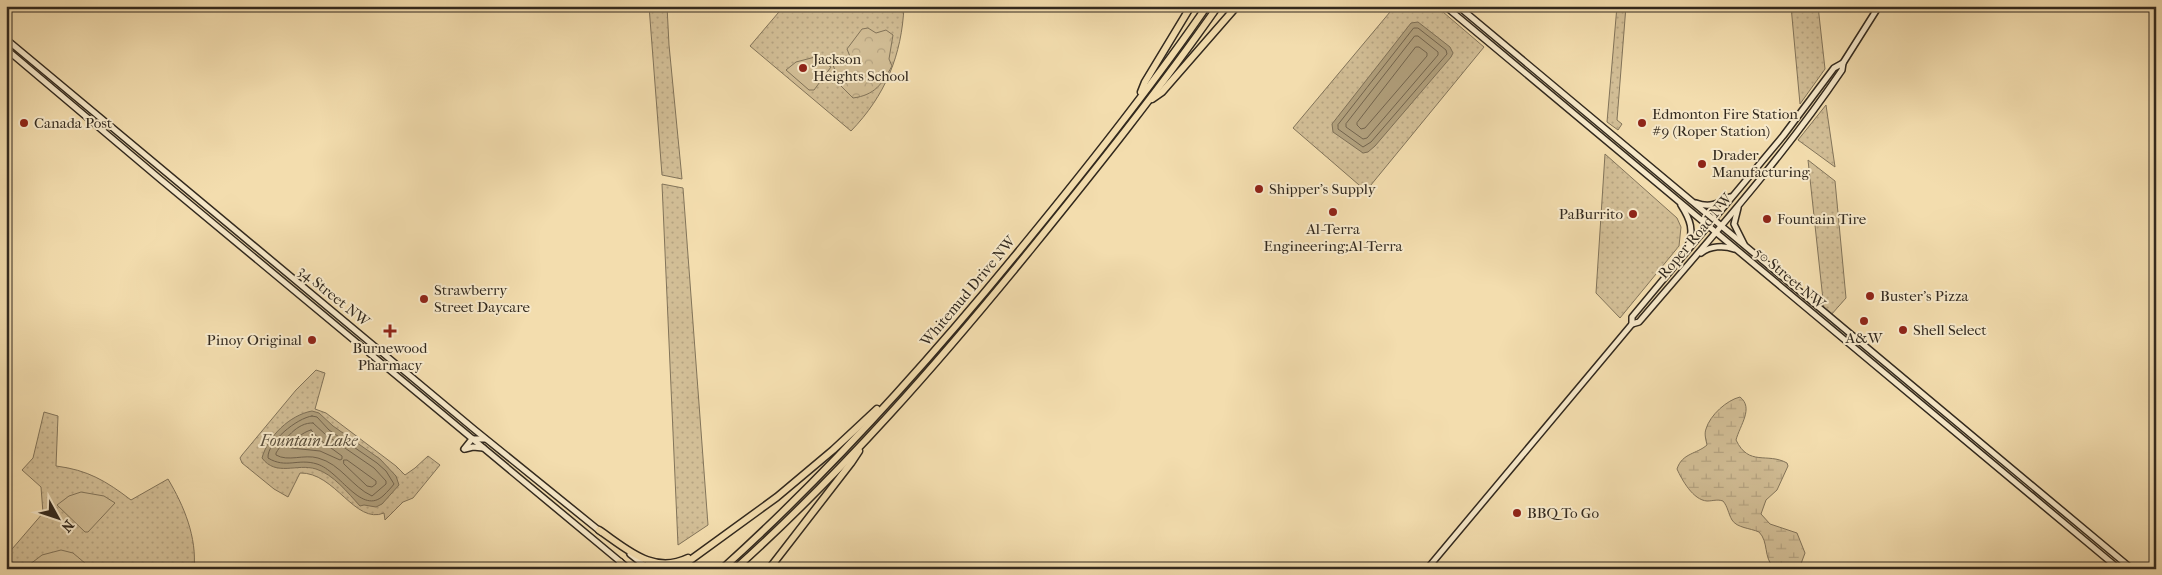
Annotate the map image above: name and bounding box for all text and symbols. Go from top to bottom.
place label: Jackson Heights School [812,50,909,85]
marker: Jackson Heights School [797,62,809,74]
place label: Edmonton Fire Station #9 (Roper Station) [1652,105,1798,140]
place label: Canada Post [34,114,113,132]
marker: Canada Post [18,117,30,129]
marker: Edmonton Fire Station #9 (Roper Station) [1636,117,1648,129]
place label: Drader Manufacturing [1712,146,1811,181]
marker: Drader Manufacturing [1696,158,1708,170]
place label: Shipper's Supply [1269,180,1377,198]
marker: Shipper's Supply [1253,183,1265,195]
street label: Roper Road NW [1654,189,1737,282]
place label: PaBurrito [1559,205,1623,223]
marker: Al-Terra Engineering;Al-Terra [1327,206,1339,218]
marker: PaBurrito [1627,208,1639,220]
place label: Fountain Tire [1777,210,1867,228]
marker: Fountain Tire [1761,213,1773,225]
place label: Al-Terra Engineering;Al-Terra [1264,220,1404,255]
street label: Whitemud Drive NW [916,231,1020,351]
street label: 50 Street NW [1751,243,1830,314]
street label: 34 Street NW [294,262,375,331]
place label: Strawberry Street Daycare [434,281,531,316]
place label: Buster's Pizza [1880,287,1970,305]
marker: Buster's Pizza [1864,290,1876,302]
marker: Strawberry Street Daycare [418,293,430,305]
marker: A&W [1858,315,1870,327]
place label: Shell Select [1913,321,1987,339]
marker: Shell Select [1897,324,1909,336]
marker: Burnewood Pharmacy [384,325,396,337]
place label: A&W [1845,329,1884,347]
place label: Pinoy Original [207,331,302,349]
marker: Pinoy Original [306,334,318,346]
place label: Burnewood Pharmacy [353,339,428,374]
water label: Fountain Lake [259,431,358,450]
north arrow [32,492,82,542]
place label: BBQ To Go [1527,504,1599,522]
marker: BBQ To Go [1511,507,1523,519]
text: N [57,517,78,536]

